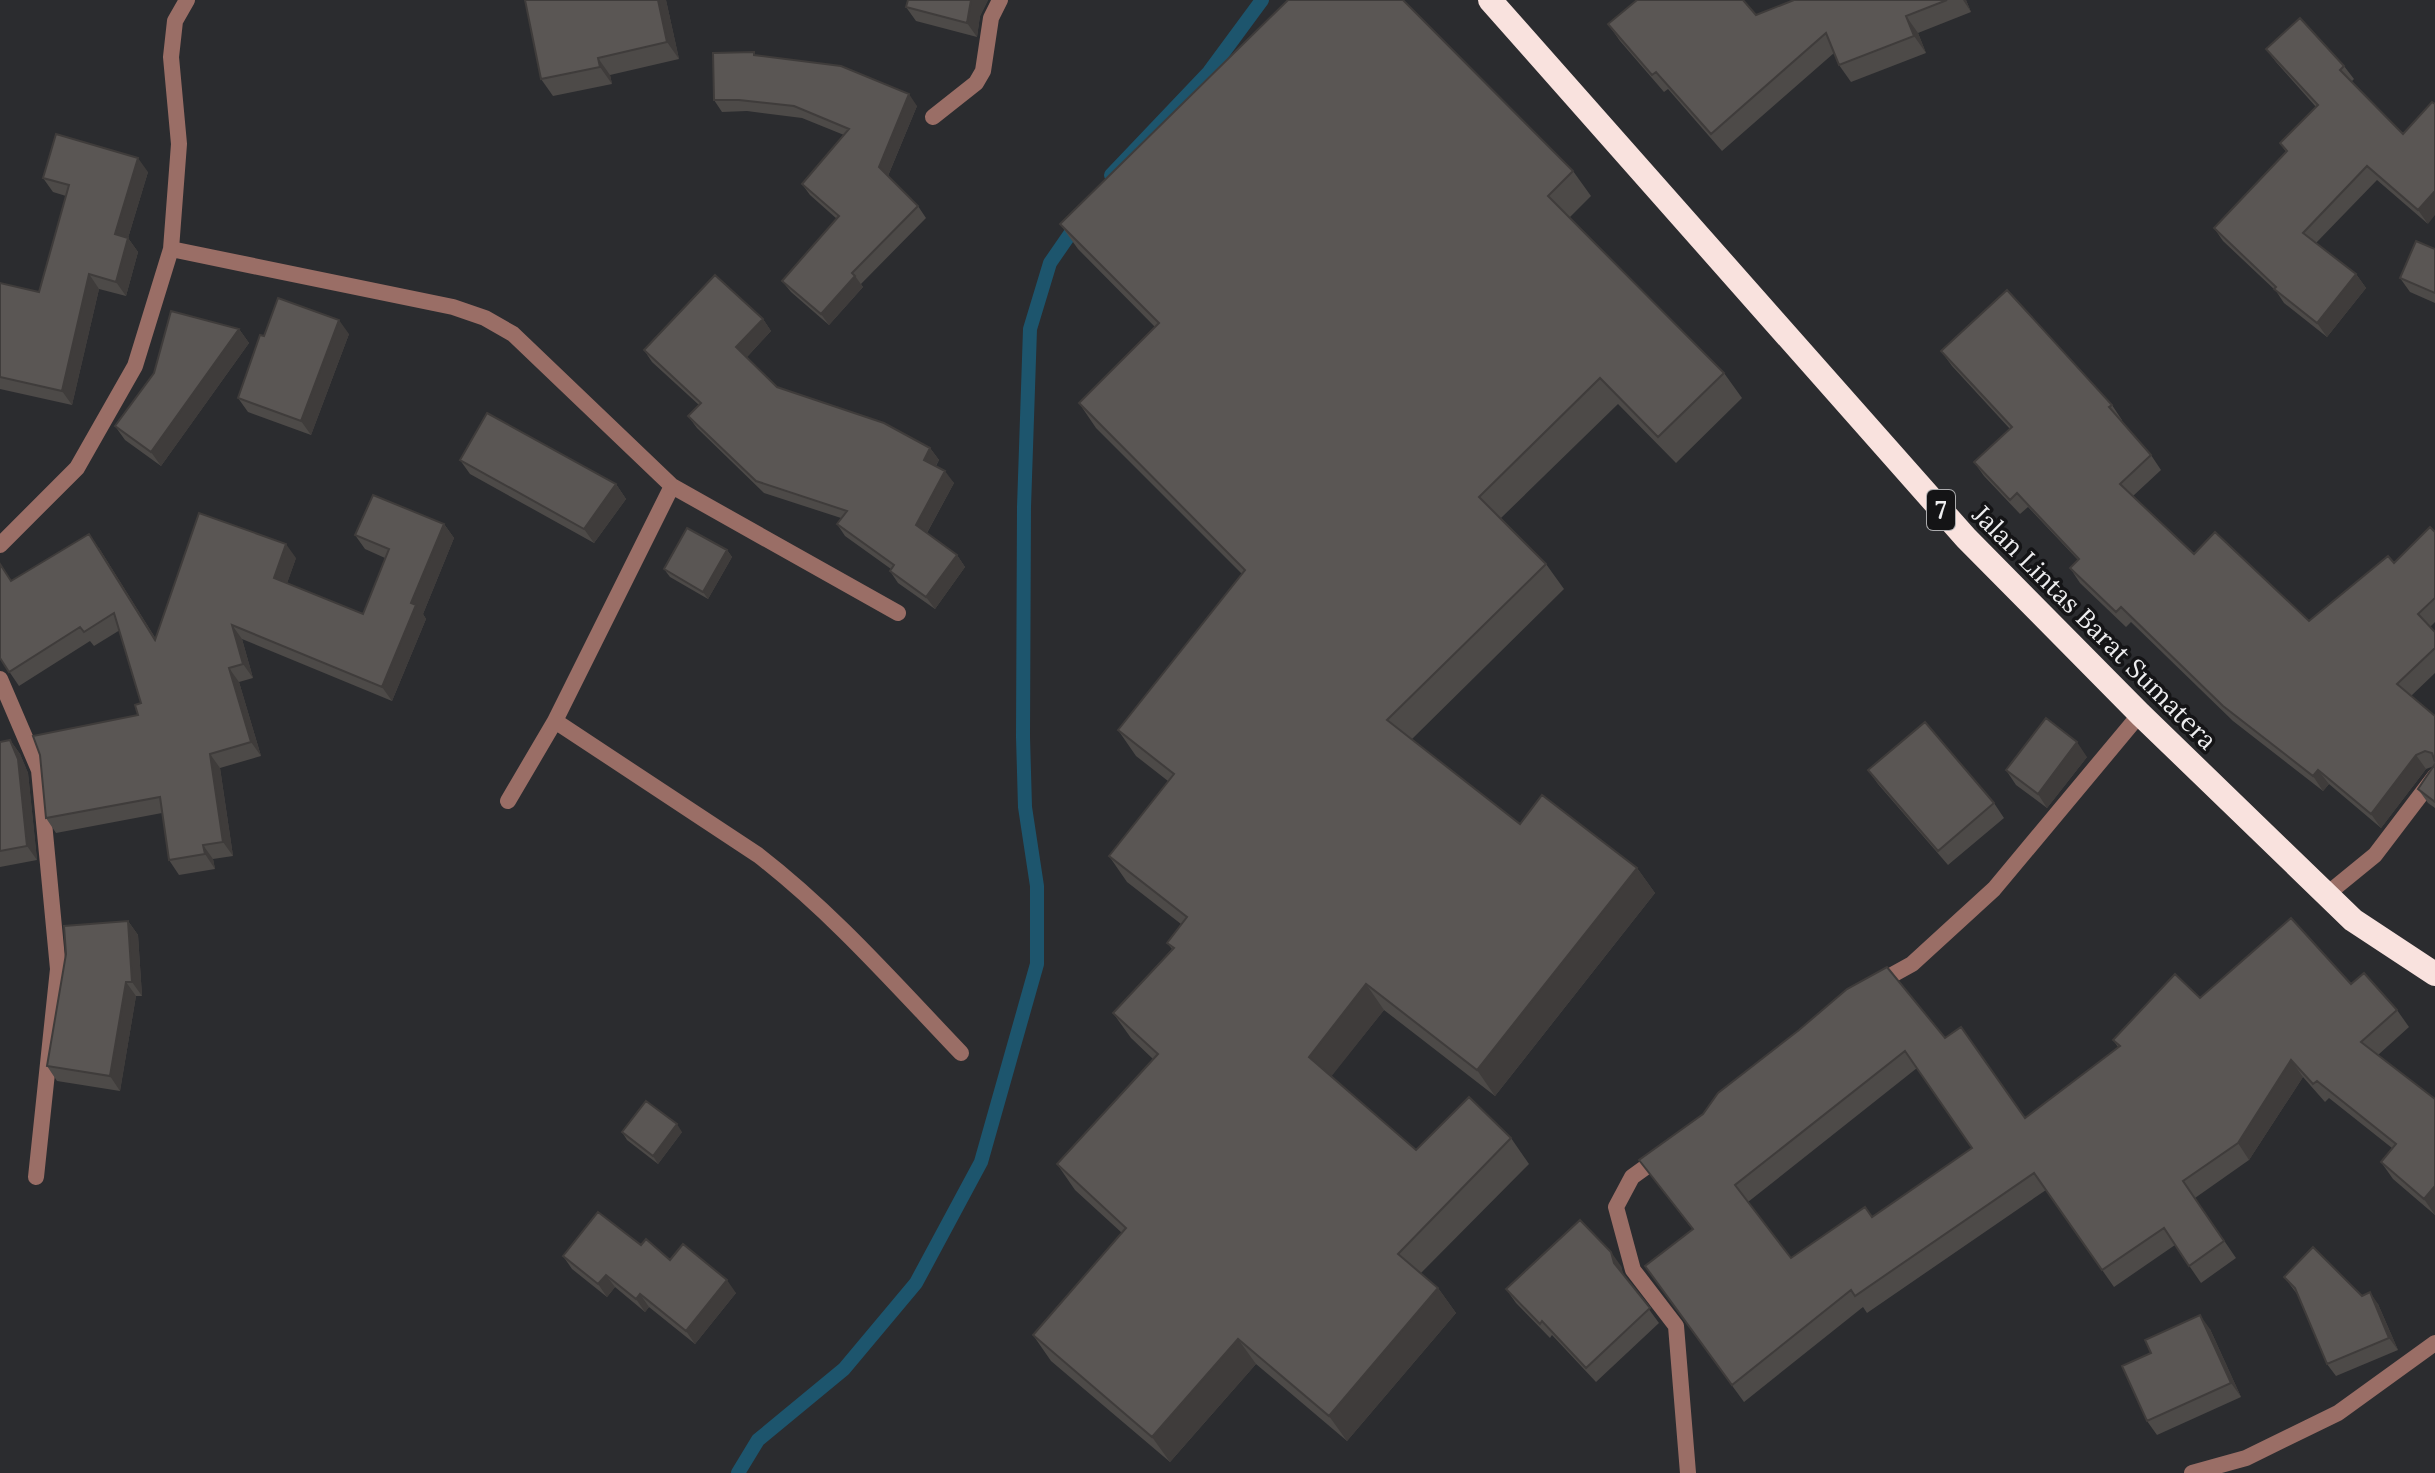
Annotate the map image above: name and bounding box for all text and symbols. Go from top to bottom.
road number: 7 [1927,490,1955,530]
street label: Jalan Lintas Barat Sumatera [1965,497,2224,756]

